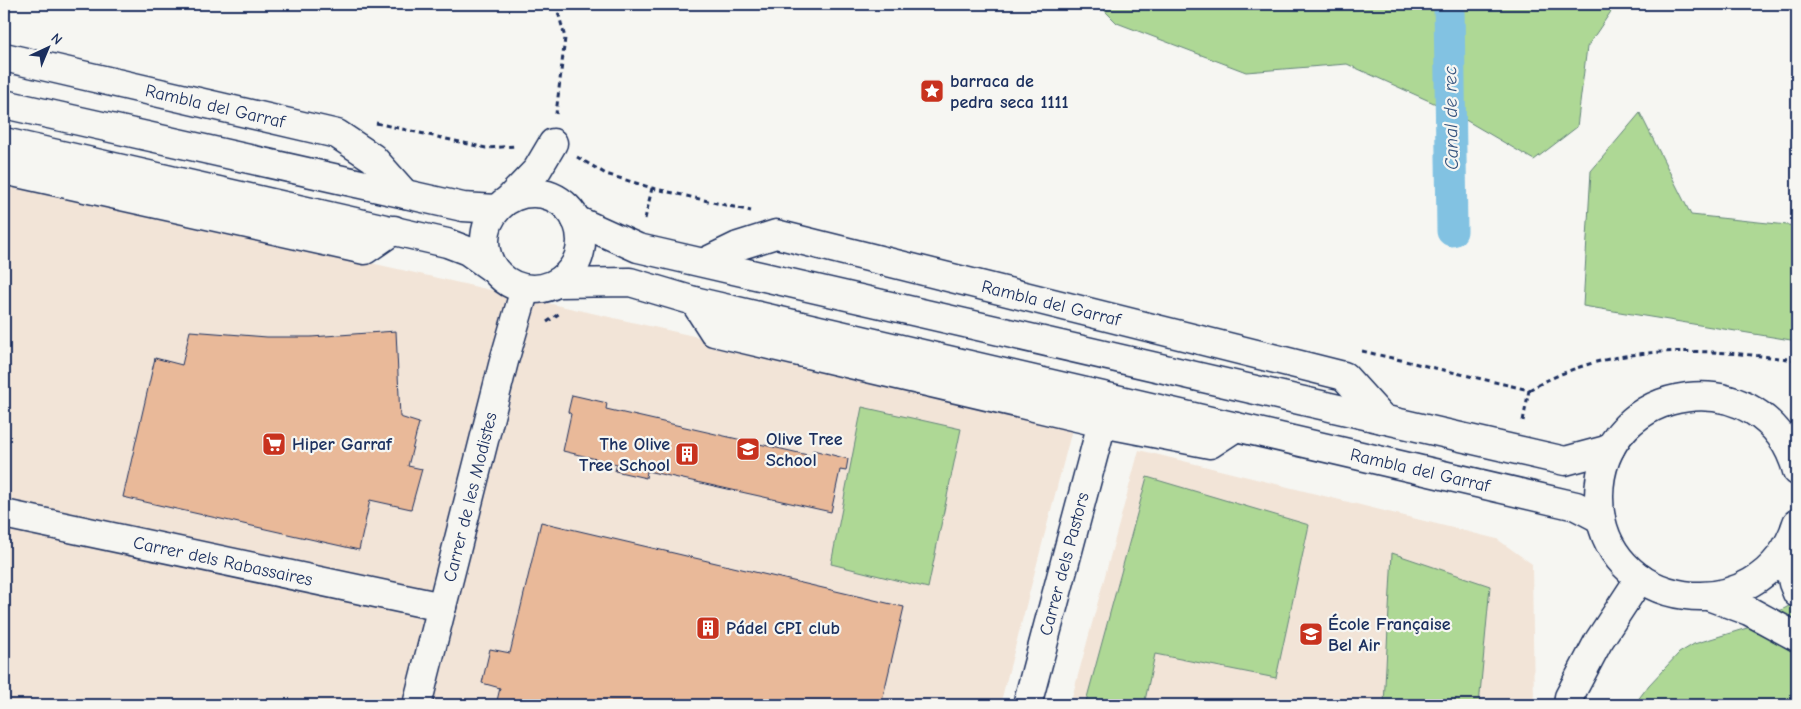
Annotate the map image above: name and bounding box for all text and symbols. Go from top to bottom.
north arrow [22,22,72,72]
text: N [47,30,66,48]
water label: Canal de rec [1439,66,1463,170]
place label: barraca de pedra seca 1111 [950,71,1069,113]
place icon: barraca de pedra seca 1111 [919,78,945,104]
street label: Rambla del Garraf [143,80,288,133]
street label: Rambla del Garraf [979,276,1123,331]
street label: Carrer de les Modistes [439,410,502,584]
place label: Olive Tree School [766,429,843,471]
supermarket icon: Hiper Garraf [261,431,287,457]
place label: Hiper Garraf [292,434,393,455]
place label: The Olive Tree School [579,434,670,476]
school or university icon: Olive Tree School [735,436,761,462]
building icon: The Olive Tree School [674,441,700,467]
street label: Rambla del Garraf [1348,444,1493,497]
street label: Carrer dels Pastors [1035,490,1094,638]
street label: Carrer dels Rabassaires [131,532,314,591]
place label: École Française Bel Air [1328,613,1451,656]
building icon: Pádel CPI club [695,615,721,641]
place label: Pádel CPI club [726,618,840,639]
school or university icon: École Française Bel Air [1298,621,1324,647]

